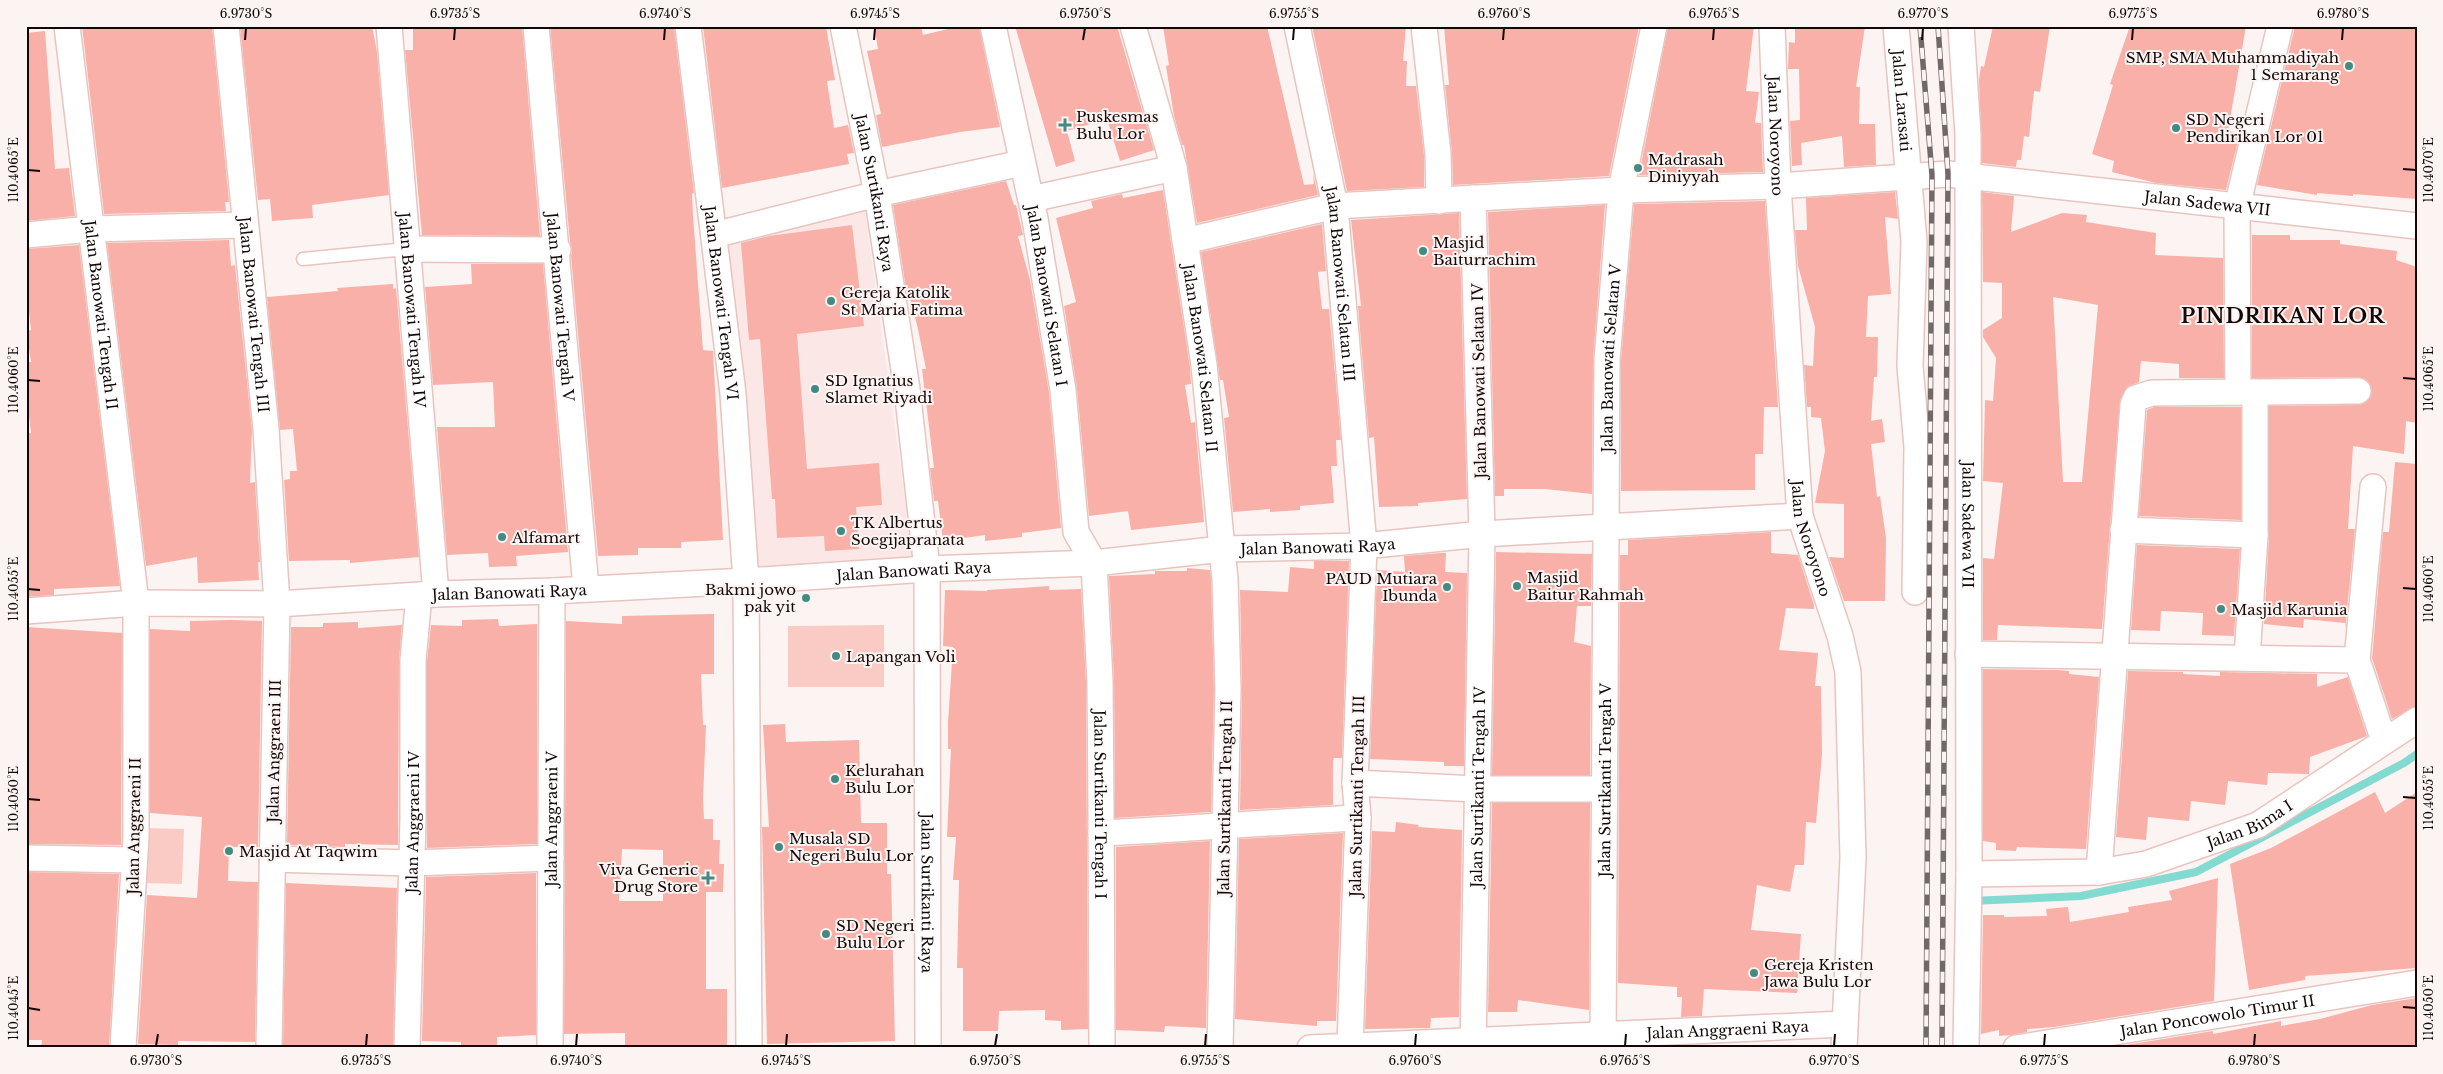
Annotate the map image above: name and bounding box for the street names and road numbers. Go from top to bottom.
street label: Jalan Larasati [1888,47,1916,152]
street label: Jalan Noroyono [1764,73,1788,197]
street label: Jalan Surtikanti Raya [851,110,898,274]
street label: Jalan Banowati Selatan III [1321,182,1359,382]
street label: Jalan Sadewa VII [2141,186,2272,219]
street label: Jalan Banowati Selatan I [1022,201,1072,388]
street label: Jalan Banowati Tengah VI [700,203,743,401]
street label: Jalan Banowati Tengah IV [395,209,430,409]
street label: Jalan Banowati Tengah V [543,210,579,402]
street label: Jalan Banowati Tengah III [235,214,274,414]
street label: Jalan Banowati Tengah II [81,217,122,411]
street label: Jalan Banowati Selatan II [1179,261,1222,453]
street label: Jalan Banowati Selatan V [1597,263,1624,454]
street label: Jalan Banowati Selatan IV [1468,283,1490,481]
street label: Jalan Sadewa VII [1959,459,1978,588]
street label: Jalan Noroyono [1788,477,1836,599]
street label: Jalan Banowati Raya [1238,533,1397,558]
street label: Jalan Banowati Raya [834,557,992,585]
street label: Jalan Banowati Raya [429,580,588,604]
street label: Jalan Anggraeni III [263,679,285,825]
street label: Jalan Surtikanti Tengah V [1594,683,1615,879]
street label: Jalan Surtikanti Tengah IV [1466,686,1489,890]
street label: Jalan Surtikanti Tengah III [1346,695,1368,899]
street label: Jalan Surtikanti Tengah II [1214,700,1236,898]
street label: Jalan Surtikanti Tengah I [1091,708,1111,899]
street label: Jalan Anggraeni IV [401,750,423,896]
street label: Jalan Anggraeni V [541,751,561,889]
street label: Jalan Anggraeni II [123,757,145,897]
street label: Jalan Bima I [2202,795,2296,852]
street label: Jalan Surtikanti Raya [918,811,937,974]
street label: Jalan Poncowolo Timur II [2117,990,2316,1041]
street label: Jalan Anggraeni Raya [1644,1016,1810,1042]

